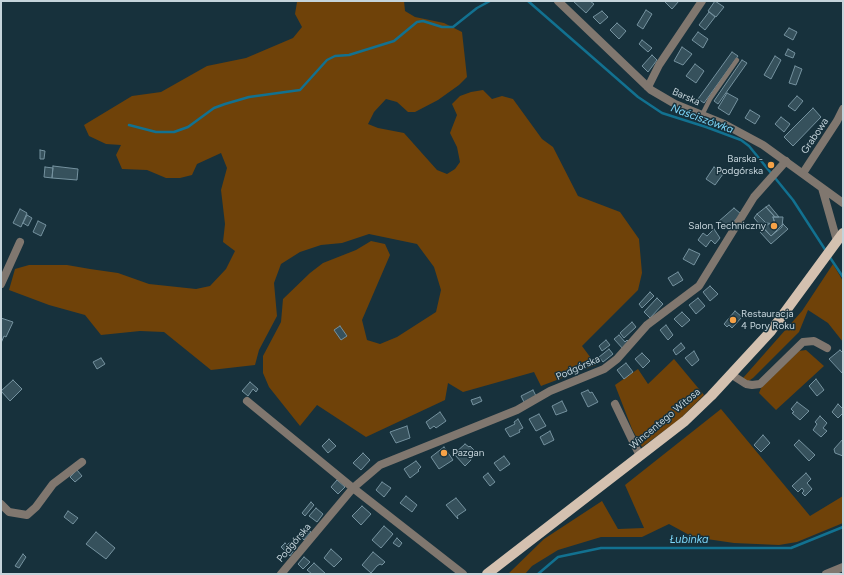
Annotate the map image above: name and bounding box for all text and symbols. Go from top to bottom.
street label: Barska [670,86,702,108]
water label: Naściszówka [669,102,735,136]
street label: Grabowa [799,116,831,156]
place label: Barska - Podgórska [716,153,763,176]
marker: Barska - Podgórska [766,160,776,170]
place label: Salon Techniczny [688,220,766,232]
marker: Salon Techniczny [769,221,779,231]
place label: Restauracja 4 Pory Roku [741,308,795,332]
marker: Restauracja 4 Pory Roku [728,315,738,325]
street label: Podgórska [554,353,602,383]
street label: Wincentego Witosa [627,386,703,452]
place label: Pazgan [452,447,484,459]
marker: Pazgan [439,448,449,458]
street label: Podgórska [274,521,314,565]
water label: Łubinka [670,533,708,547]

